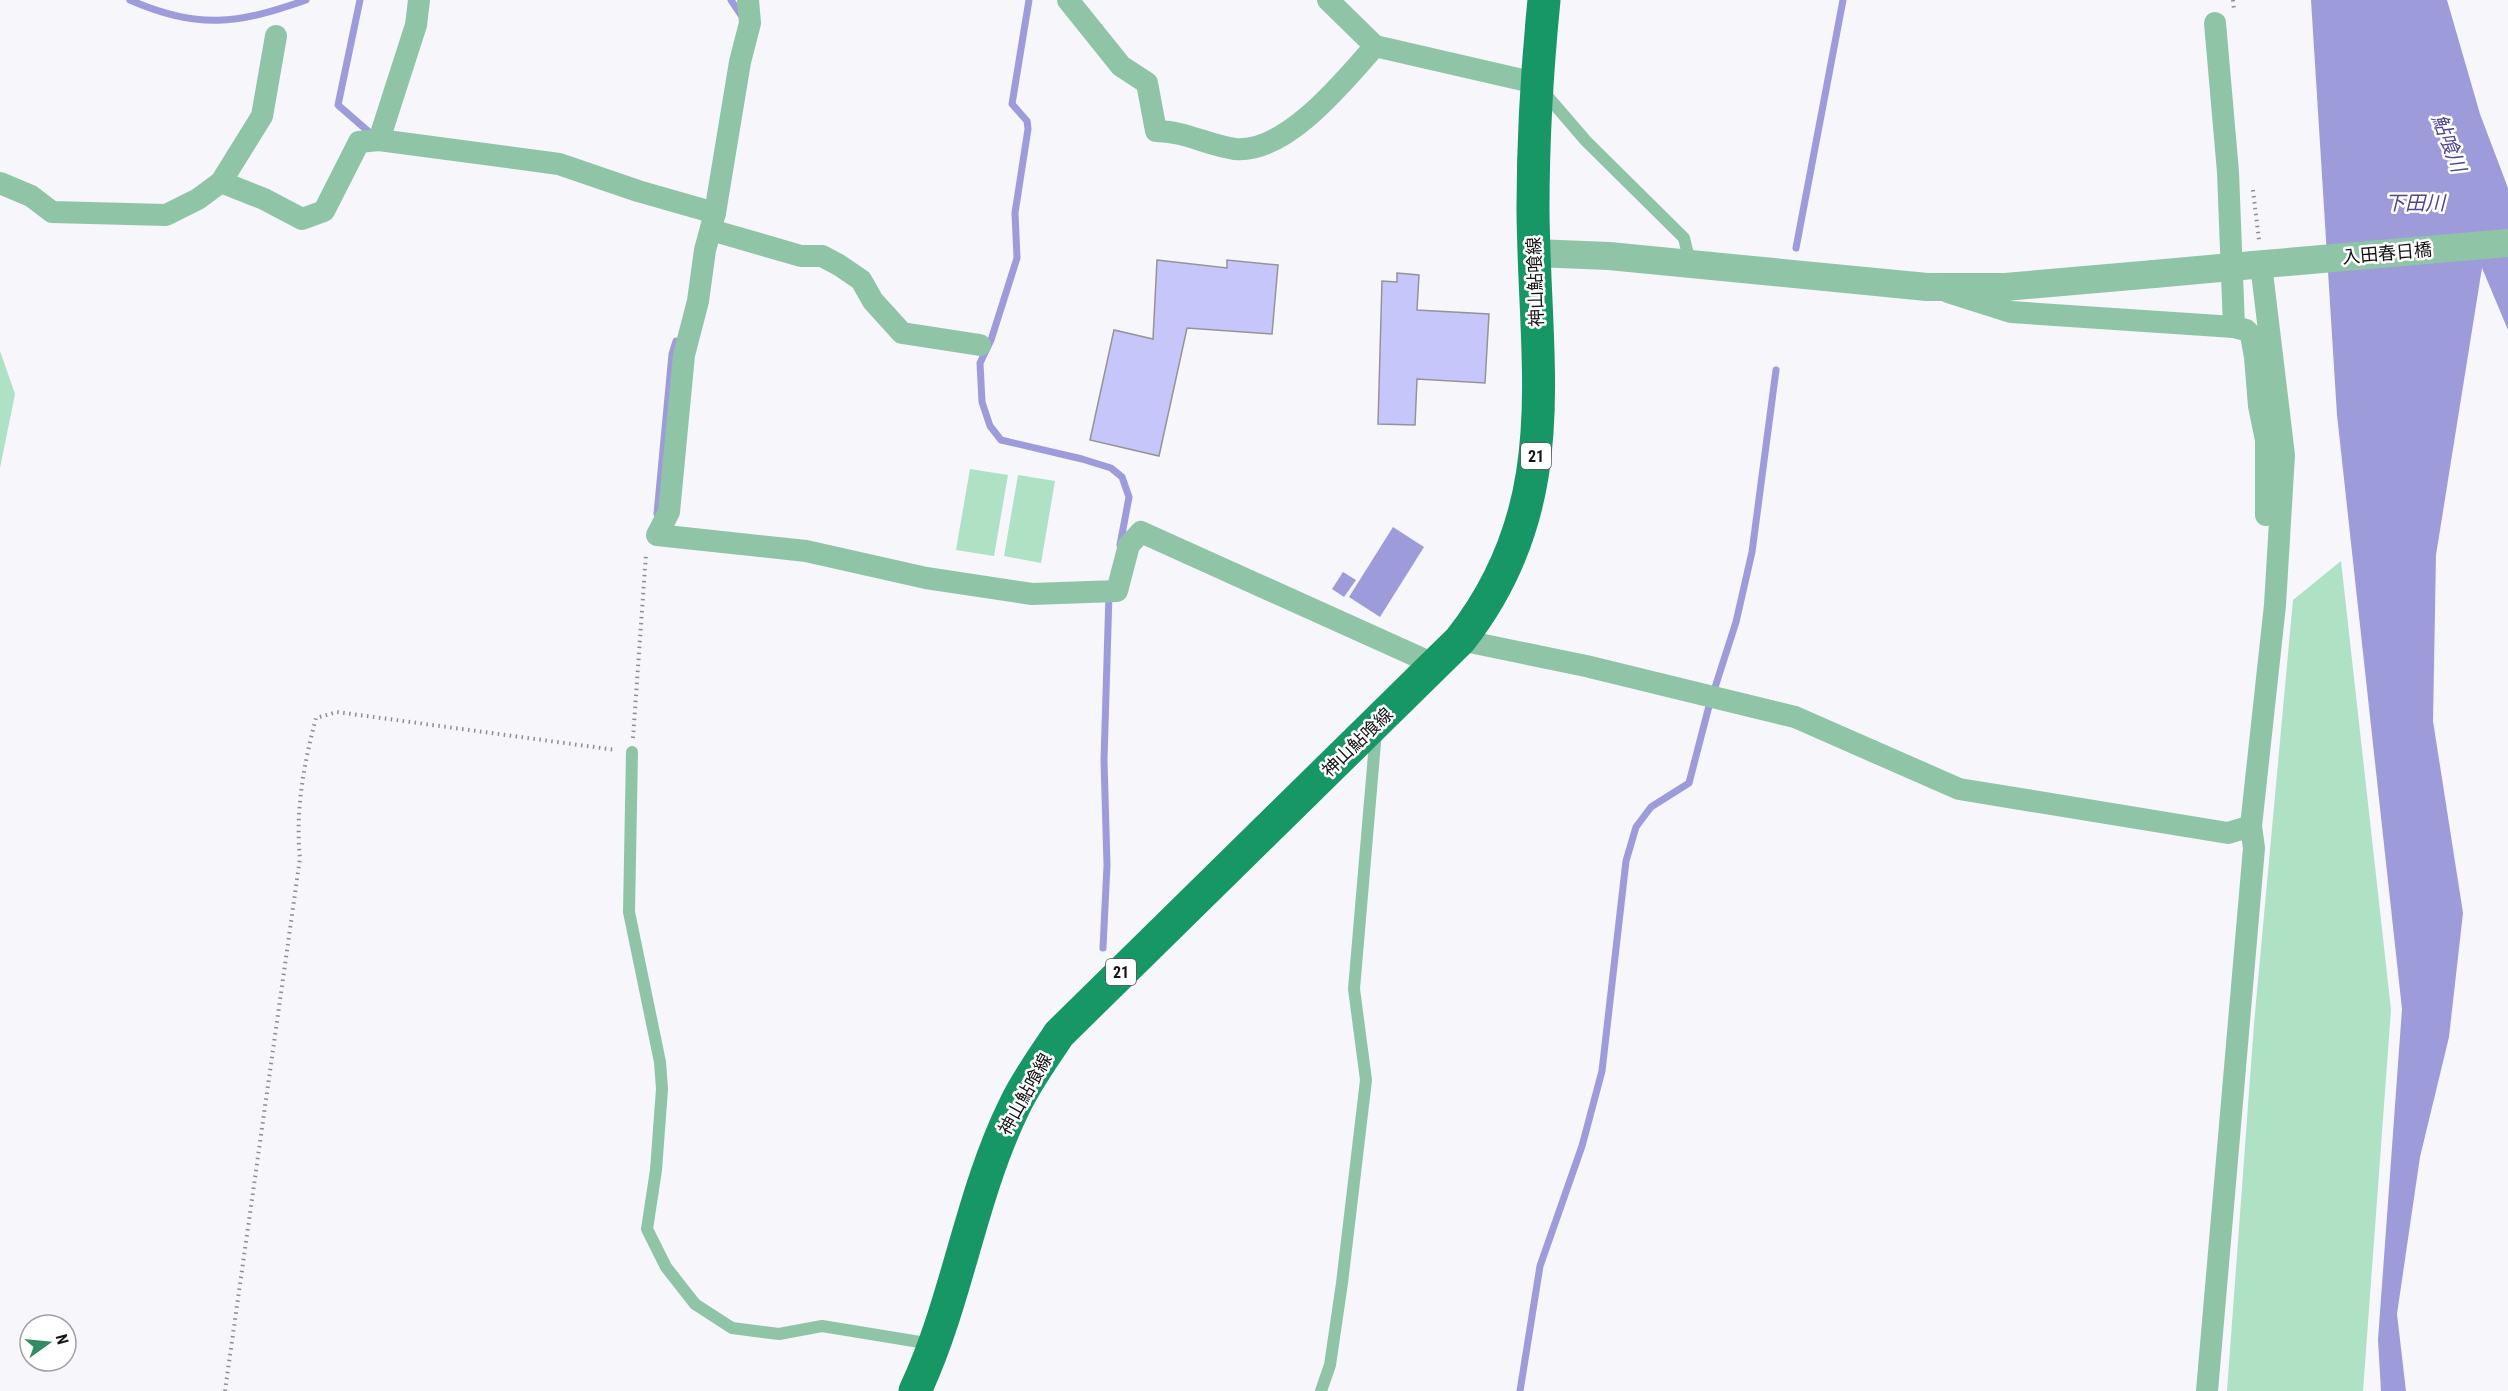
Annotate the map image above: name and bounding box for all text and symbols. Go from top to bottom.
water label: 鮎喰川 [2427,111,2472,177]
water label: 下田川 [2385,191,2447,215]
street label: 神山鮎喰線 [1523,237,1547,327]
street label: 入田春日橋 [2341,239,2433,267]
road number: 21 [1521,443,1551,469]
street label: 神山鮎喰線 [1317,703,1397,781]
road number: 21 [1106,959,1136,985]
street label: 神山鮎喰線 [994,1050,1056,1138]
north arrow [18,1313,78,1373]
text: N [52,1332,72,1346]

